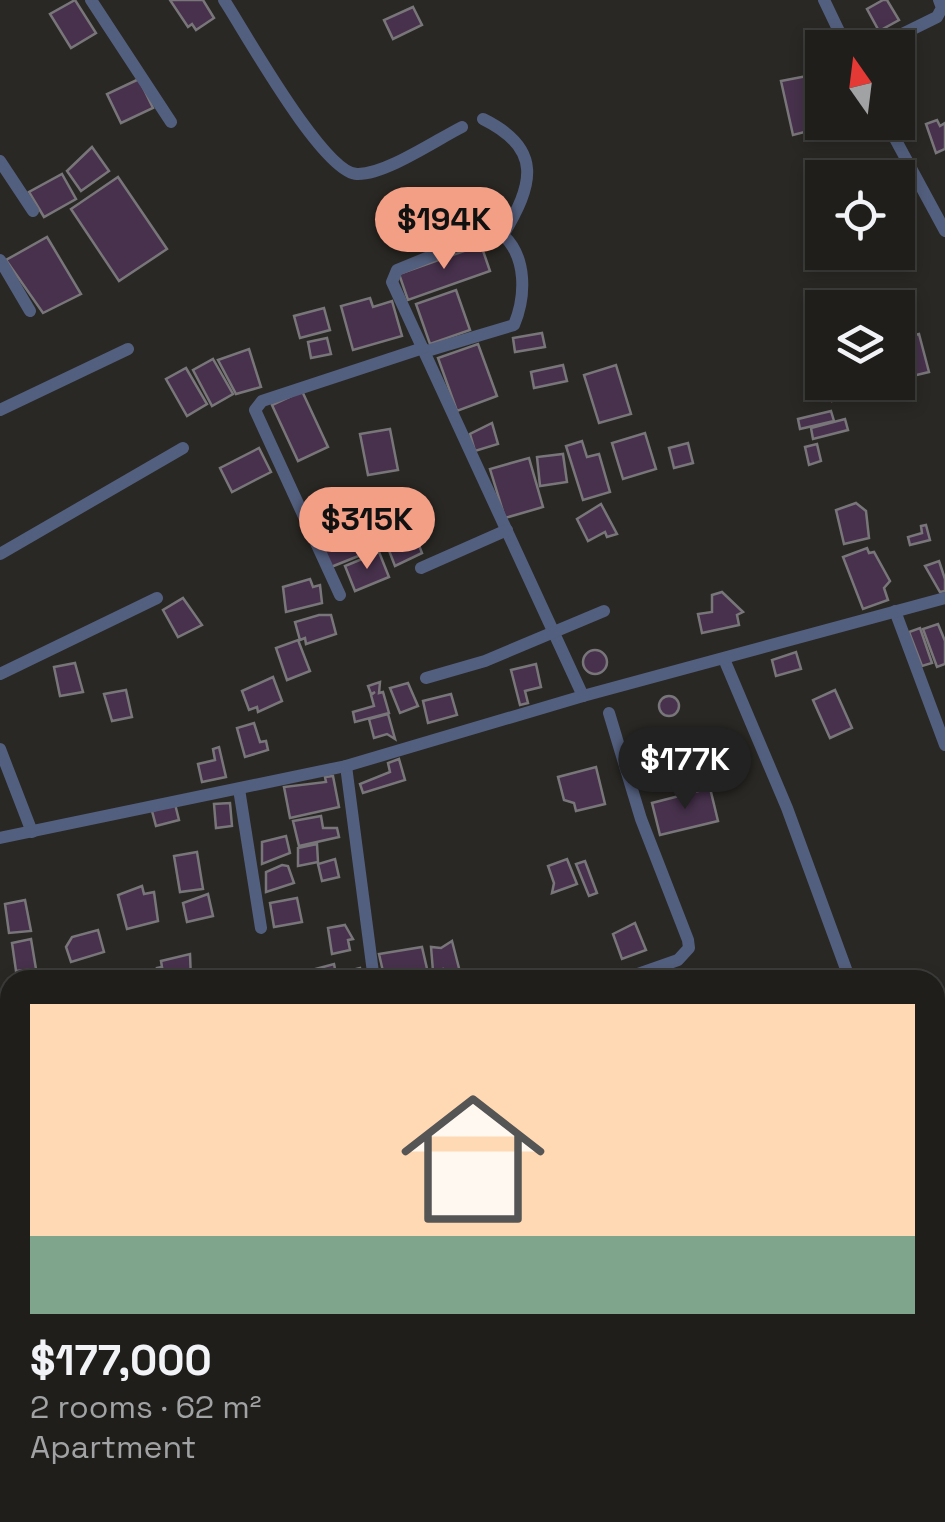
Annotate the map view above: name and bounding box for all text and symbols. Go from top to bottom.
north arrow [805,30,915,140]
map controls [805,30,915,400]
button: locate [805,160,915,270]
pin: $194K [374,187,514,272]
text: $194K [397,199,491,239]
button: layers [805,290,915,400]
pin: $315K [297,487,437,572]
text: $315K [321,499,413,539]
pin: $177K [615,727,755,812]
text: $177K [640,739,730,779]
icon: home [383,1069,563,1249]
text: $177,000 [30,1334,212,1387]
text: 2 rooms · 62 m² [30,1387,262,1427]
text: Apartment [30,1427,196,1467]

